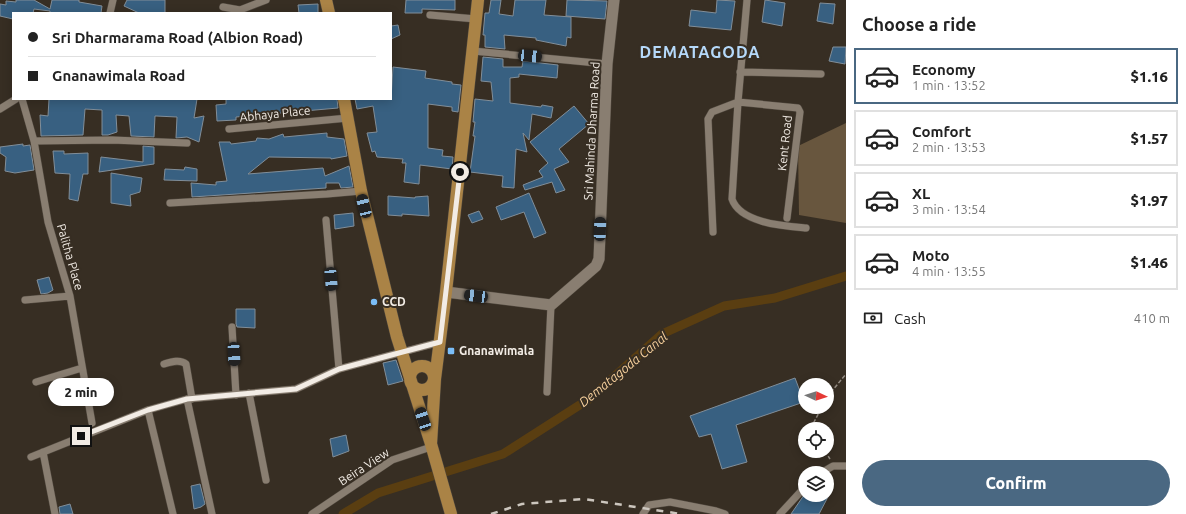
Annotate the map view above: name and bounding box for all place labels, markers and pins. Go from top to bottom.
place label: CCD [382,295,406,308]
marker: CCD [369,297,379,307]
place label: Gnanawimala [459,344,534,357]
marker: Gnanawimala [446,346,456,356]

